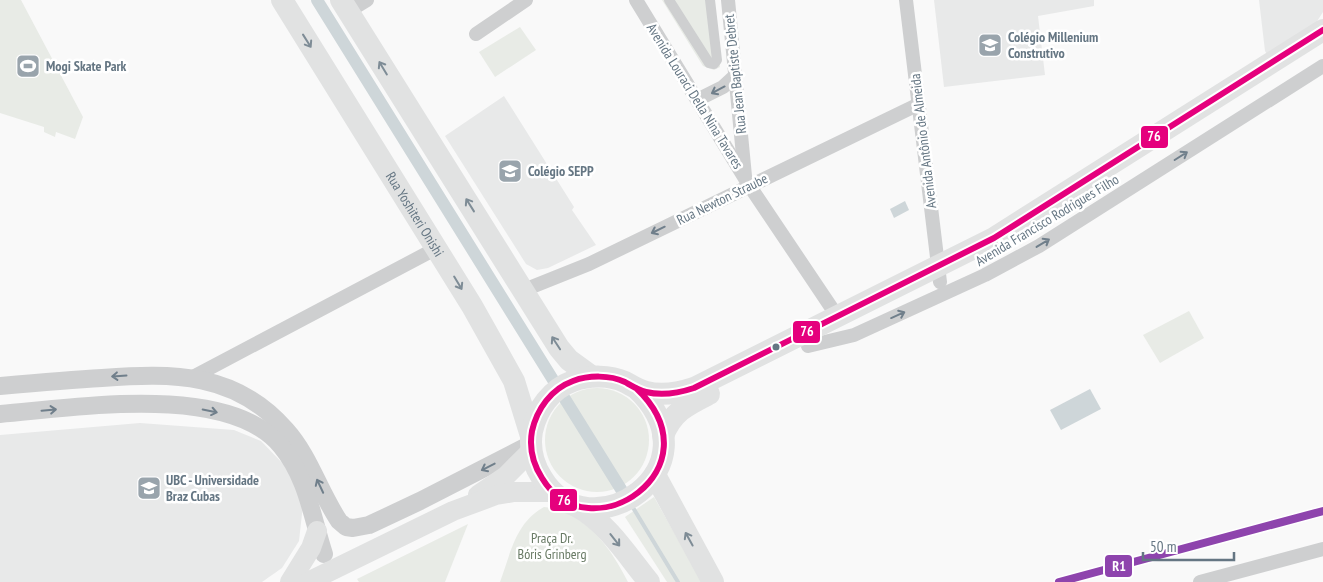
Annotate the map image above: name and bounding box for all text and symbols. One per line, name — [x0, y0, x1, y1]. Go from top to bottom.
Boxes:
street label: Rua Jean Baptiste Debret — [720, 13, 750, 135]
street label: Avenida Louraci Della Nina Tavares — [643, 20, 747, 172]
place label: Colégio Millenium Construtivo — [1008, 28, 1098, 62]
school or university icon: Colégio Millenium Construtivo — [977, 32, 1003, 58]
one-way arrow — [303, 34, 313, 48]
sports icon: Mogi Skate Park — [15, 53, 41, 79]
place label: Mogi Skate Park — [46, 57, 127, 75]
one-way arrow — [378, 61, 388, 75]
street label: Avenida Antônio de Almeida — [906, 73, 940, 209]
one-way arrow — [711, 85, 726, 95]
line badge: 76 — [1140, 125, 1169, 149]
text: 76 — [1147, 127, 1161, 145]
one-way arrow — [1173, 151, 1187, 161]
school or university icon: Colégio SEPP — [497, 158, 523, 184]
place label: Colégio SEPP — [528, 162, 594, 180]
street label: Rua Yoshiteri Onishi — [382, 168, 448, 260]
street label: Rua Newton Straube — [674, 169, 771, 229]
street label: Avenida Francisco Rodrigues Filho — [972, 170, 1122, 270]
one-way arrow — [465, 199, 475, 213]
one-way arrow — [651, 225, 666, 235]
one-way arrow — [1036, 237, 1050, 247]
one-way arrow — [454, 276, 464, 290]
one-way arrow — [890, 310, 905, 320]
line badge: 76 — [792, 320, 821, 344]
text: 76 — [800, 322, 814, 340]
one-way arrow — [551, 336, 562, 350]
unlabelled marker — [771, 342, 781, 352]
one-way arrow — [111, 372, 127, 381]
one-way arrow — [40, 406, 56, 415]
one-way arrow — [202, 407, 218, 416]
one-way arrow — [481, 463, 496, 472]
place label: UBC - Universidade Braz Cubas — [166, 471, 259, 505]
school or university icon: UBC - Universidade Braz Cubas — [136, 475, 162, 501]
one-way arrow — [315, 479, 324, 494]
line badge: 76 — [549, 488, 578, 512]
text: 76 — [557, 491, 571, 509]
park label: Praça Dr. Bóris Grinberg — [518, 529, 586, 563]
scale bar — [1143, 530, 1234, 562]
one-way arrow — [610, 533, 620, 547]
one-way arrow — [684, 533, 694, 547]
text: 50 m — [1150, 537, 1176, 556]
line badge: R1 — [1104, 554, 1133, 578]
text: R1 — [1112, 557, 1126, 575]

